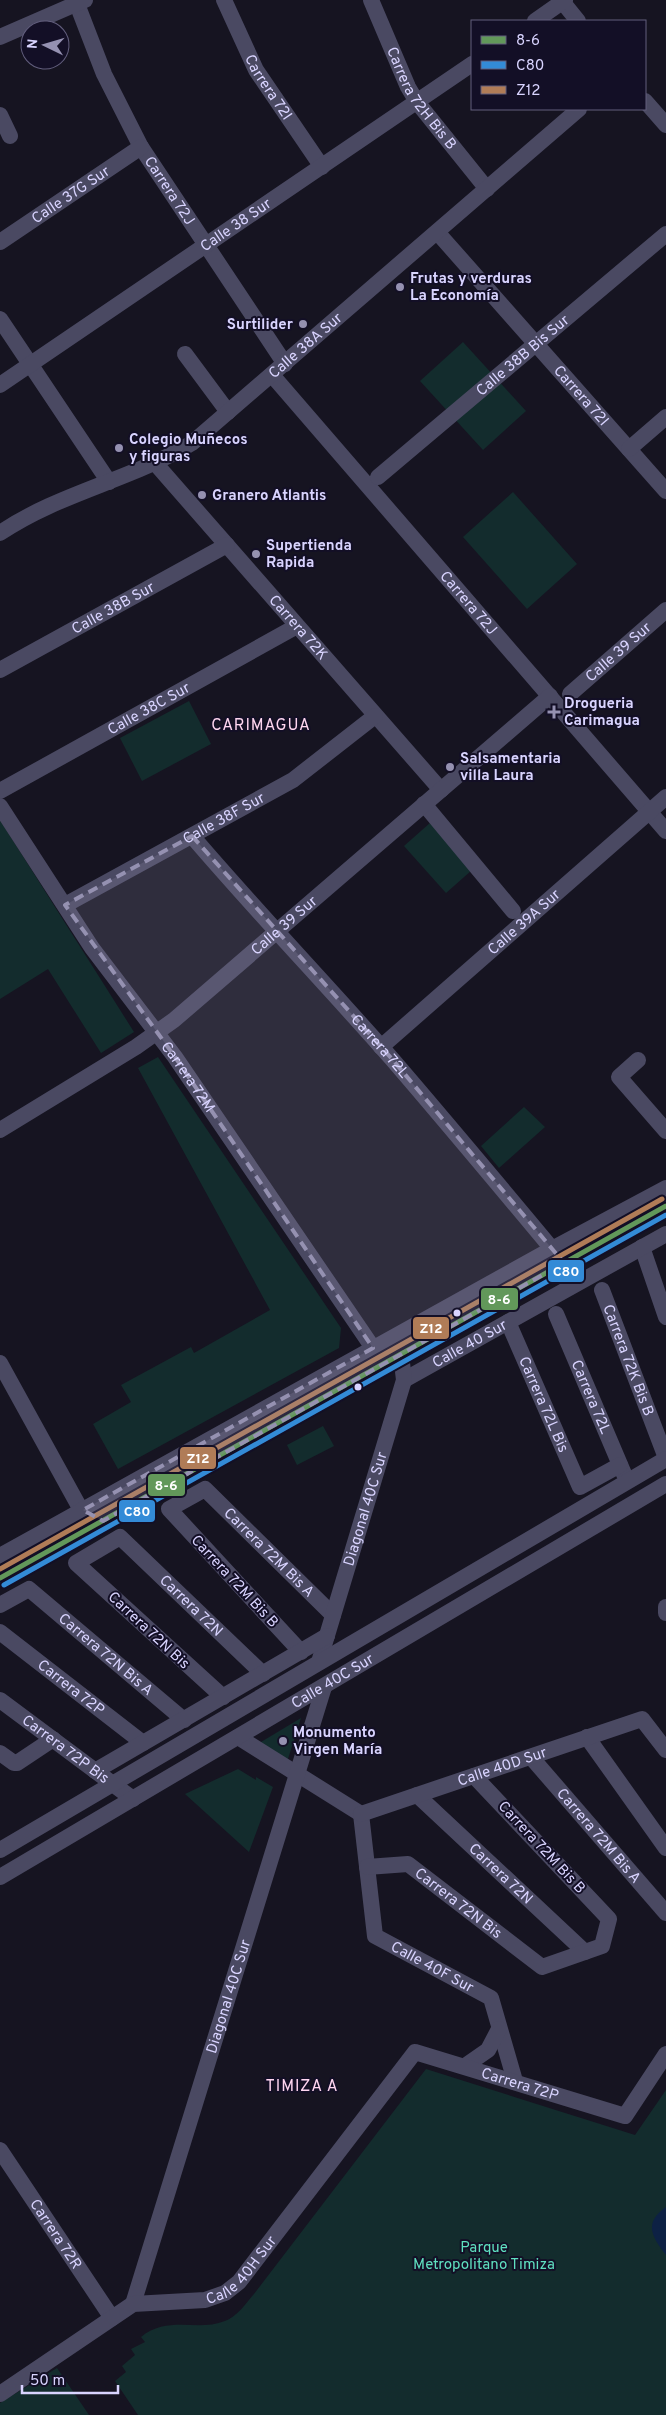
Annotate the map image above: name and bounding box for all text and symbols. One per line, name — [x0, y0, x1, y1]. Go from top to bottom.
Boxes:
north arrow — [20, 20, 70, 70]
legend — [471, 20, 646, 110]
text: 8-6 — [516, 32, 540, 51]
text: N — [25, 38, 42, 50]
street label: Carrera 72H Bis B — [381, 44, 460, 154]
street label: Carrera 72I — [239, 52, 295, 124]
text: C80 — [516, 57, 544, 76]
text: Z12 — [516, 82, 541, 101]
street label: Carrera 72J — [139, 153, 198, 229]
street label: Calle 37G Sur — [29, 163, 114, 229]
street label: Calle 38 Sur — [197, 195, 276, 257]
place label: Frutas y verduras La Economía — [410, 270, 532, 306]
marker: Frutas y verduras La Economía — [394, 281, 406, 293]
street label: Calle 38A Sur — [265, 309, 347, 384]
street label: Calle 38B Bis Sur — [473, 311, 574, 401]
place label: Surtilider — [227, 316, 294, 335]
marker: Surtilider — [297, 318, 309, 330]
street label: Carrera 72I — [548, 362, 612, 431]
place label: Colegio Muñecos y figuras — [129, 431, 248, 467]
marker: Colegio Muñecos y figuras — [113, 442, 125, 454]
place label: Granero Atlantis — [212, 487, 326, 506]
marker: Granero Atlantis — [196, 489, 208, 501]
place label: Supertienda Rapida — [266, 537, 352, 573]
marker: Supertienda Rapida — [250, 548, 262, 560]
street label: Carrera 72J — [435, 568, 501, 640]
street label: Calle 38B Sur — [69, 578, 159, 640]
street label: Carrera 72K — [264, 592, 331, 665]
street label: Calle 39 Sur — [582, 619, 656, 687]
street label: Calle 38C Sur — [105, 679, 194, 740]
place label: Drogueria Carimagua — [564, 695, 640, 731]
marker: Drogueria Carimagua — [548, 706, 560, 718]
district label: CARIMAGUA — [211, 716, 311, 736]
place label: Salsamentaria villa Laura — [460, 750, 561, 786]
marker: Salsamentaria villa Laura — [444, 761, 456, 773]
street label: Calle 38F Sur — [180, 789, 269, 849]
street label: Calle 39A Sur — [484, 886, 565, 960]
street label: Calle 39 Sur — [248, 892, 322, 960]
street label: Carrera 72L — [346, 1011, 412, 1083]
street label: Carrera 72M — [156, 1038, 218, 1117]
line badge: C80 — [547, 1259, 585, 1283]
text: C80 — [553, 1264, 579, 1281]
line badge: 8-6 — [480, 1287, 519, 1311]
text: 8-6 — [487, 1292, 511, 1309]
street label: Carrera 72K Bis B — [597, 1302, 657, 1419]
unlabelled marker — [452, 1308, 462, 1318]
line badge: Z12 — [412, 1316, 450, 1340]
street label: Calle 40 Sur — [429, 1316, 511, 1373]
text: Z12 — [419, 1321, 443, 1338]
street label: Carrera 72L Bis — [513, 1354, 572, 1456]
street label: Carrera 72L — [566, 1357, 614, 1437]
unlabelled marker — [353, 1382, 363, 1392]
line badge: Z12 — [179, 1446, 217, 1470]
street label: Diagonal 40C Sur — [340, 1450, 393, 1569]
text: Z12 — [186, 1451, 210, 1468]
line badge: 8-6 — [147, 1473, 186, 1497]
text: 8-6 — [154, 1478, 178, 1495]
line badge: C80 — [118, 1499, 156, 1523]
text: C80 — [124, 1504, 150, 1521]
street label: Carrera 72M Bis A — [219, 1505, 318, 1602]
street label: Carrera 72M Bis B — [186, 1532, 282, 1632]
street label: Carrera 72N — [155, 1572, 226, 1641]
street label: Carrera 72N Bis — [103, 1588, 193, 1674]
street label: Carrera 72N Bis A — [54, 1610, 156, 1701]
street label: Calle 40C Sur — [288, 1650, 378, 1714]
street label: Carrera 72P — [33, 1656, 108, 1720]
street label: Carrera 72P Bis — [17, 1711, 112, 1789]
place label: Monumento Virgen María — [293, 1724, 382, 1760]
marker: Monumento Virgen María — [277, 1735, 289, 1747]
street label: Calle 40D Sur — [455, 1744, 550, 1792]
street label: Carrera 72M Bis A — [552, 1785, 644, 1888]
street label: Carrera 72M Bis B — [493, 1798, 589, 1898]
street label: Carrera 72N — [464, 1840, 536, 1909]
street label: Carrera 72N Bis — [410, 1865, 505, 1944]
street label: Diagonal 40C Sur — [203, 1937, 256, 2056]
street label: Calle 40F Sur — [387, 1938, 477, 1998]
street label: Carrera 72P — [479, 2065, 560, 2106]
district label: TIMIZA A — [265, 2077, 339, 2097]
street label: Carrera 72R — [25, 2196, 85, 2274]
street label: Calle 40H Sur — [204, 2232, 282, 2310]
park label: Parque Metropolitano Timiza — [413, 2239, 555, 2275]
scale bar — [22, 2362, 119, 2394]
text: 50 m — [30, 2372, 65, 2391]

